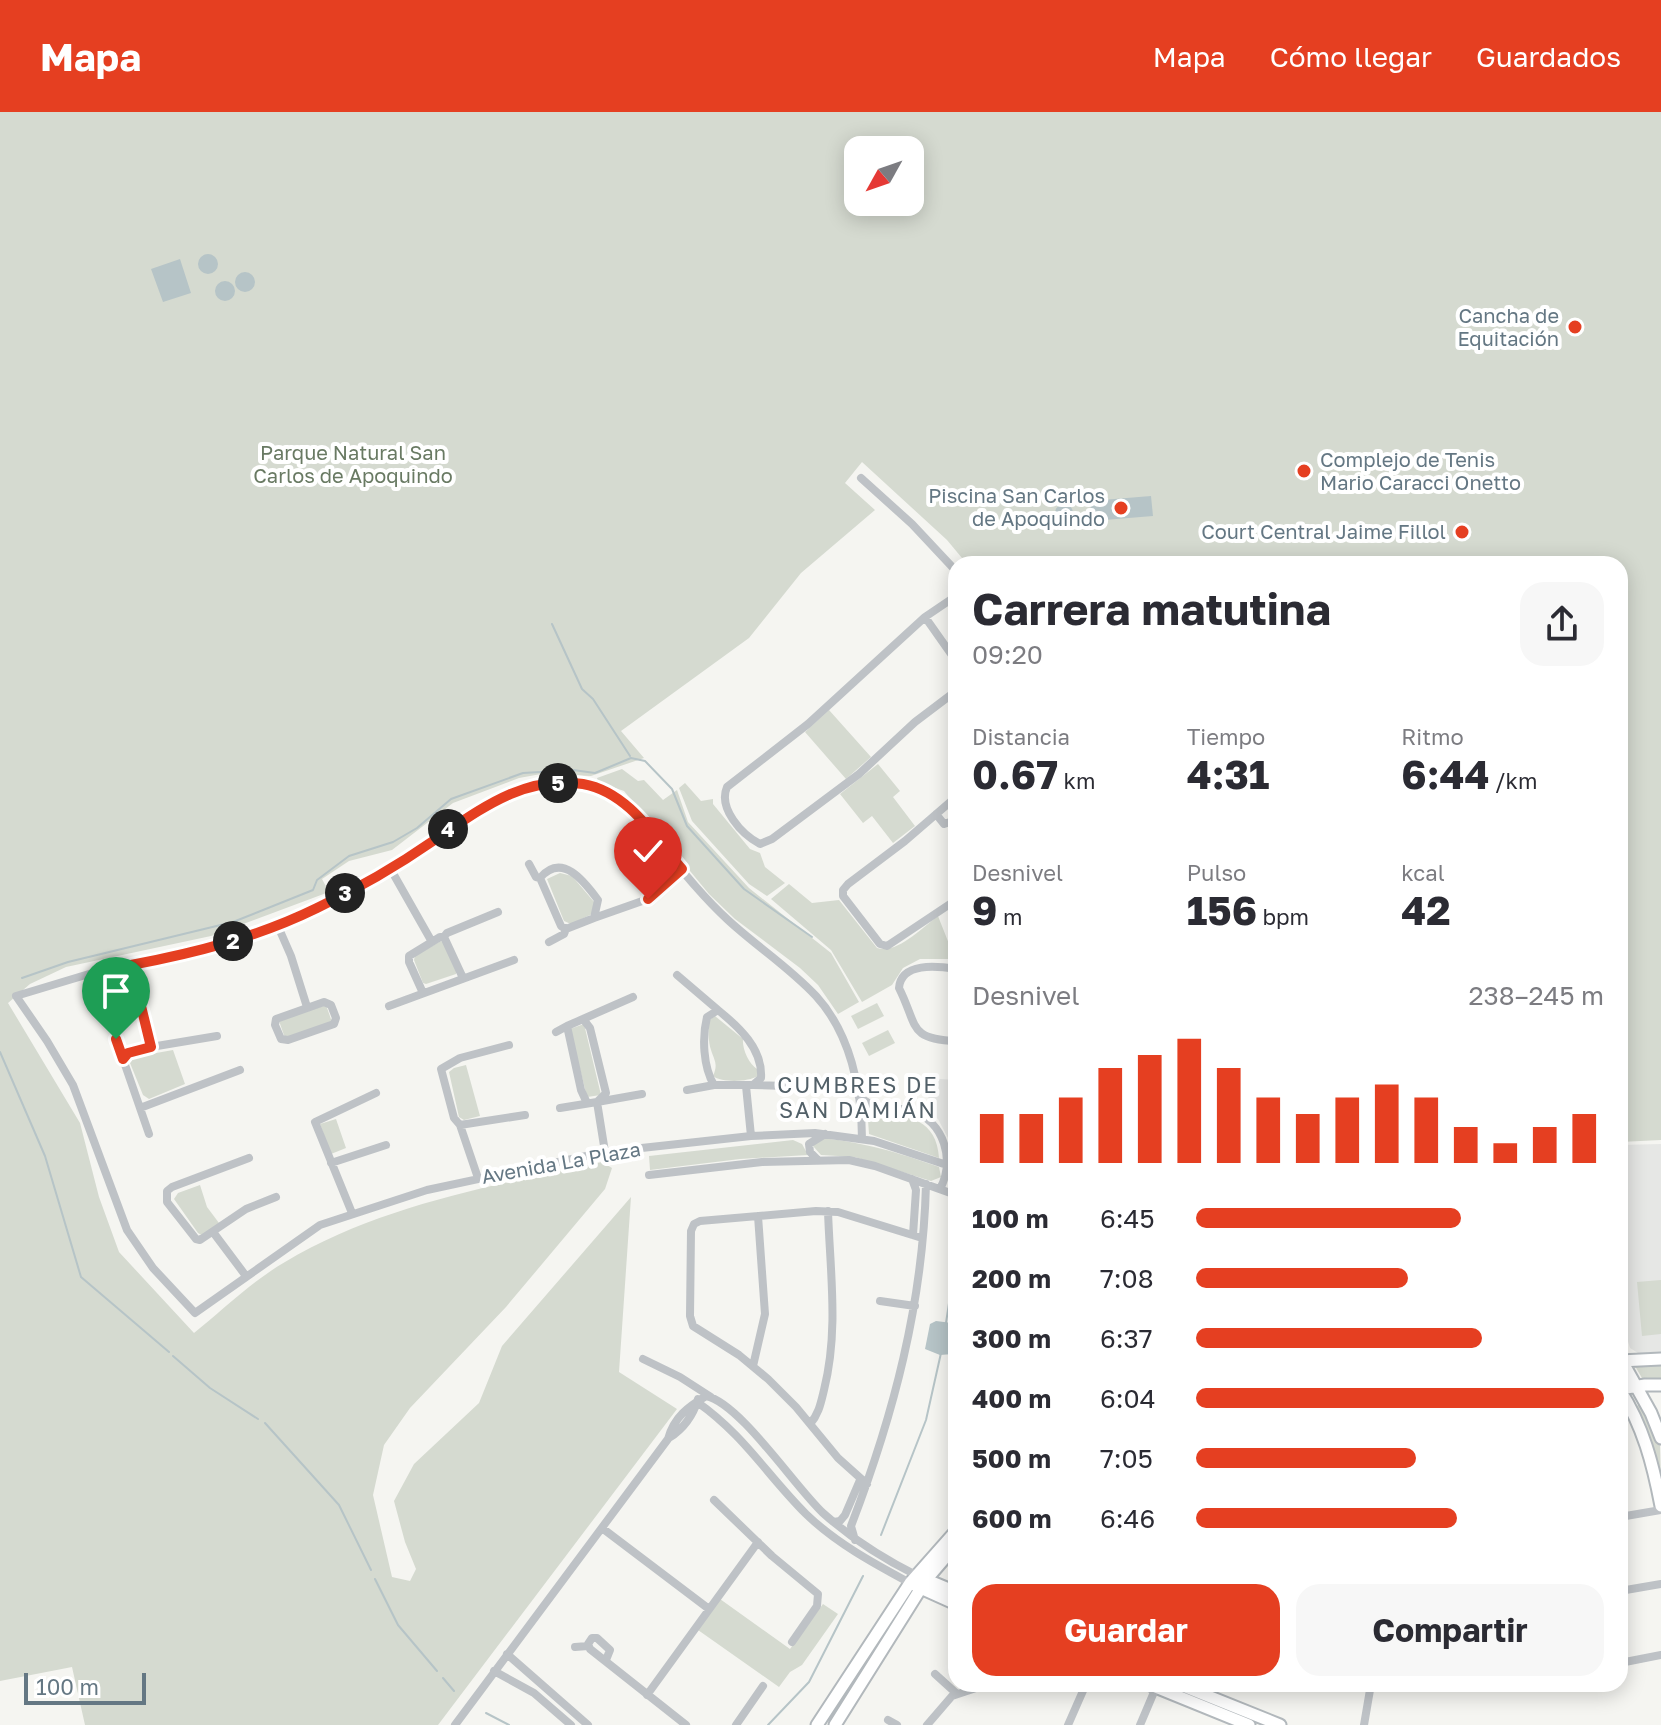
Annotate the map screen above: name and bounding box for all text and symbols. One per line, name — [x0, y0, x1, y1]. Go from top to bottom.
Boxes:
text: Mapa — [40, 34, 141, 79]
text: Mapa — [1153, 40, 1226, 73]
text: Cómo llegar — [1270, 40, 1432, 73]
text: Guardados — [1476, 40, 1621, 73]
north arrow — [844, 136, 924, 216]
map controls — [844, 136, 924, 216]
place label: Cancha de Equitación — [1457, 303, 1559, 350]
marker: Cancha de Equitación — [1566, 318, 1584, 336]
park label: Parque Natural San Carlos de Apoquindo — [253, 440, 453, 487]
place label: Complejo de Tenis Mario Caracci Onetto — [1320, 447, 1521, 494]
marker: Complejo de Tenis Mario Caracci Onetto — [1295, 462, 1313, 480]
place label: Piscina San Carlos de Apoquindo — [928, 483, 1105, 530]
marker: Piscina San Carlos de Apoquindo — [1112, 499, 1130, 517]
place label: Court Central Jaime Fillol — [1201, 519, 1446, 543]
marker: Court Central Jaime Fillol — [1453, 523, 1471, 541]
text: Carrera matutina — [972, 582, 1331, 635]
button: share — [1520, 582, 1604, 666]
text: 09:20 — [972, 639, 1043, 670]
text: Distancia — [972, 723, 1070, 750]
text: Tiempo — [1187, 723, 1265, 750]
text: Ritmo — [1401, 723, 1464, 750]
text: 0.67 — [972, 750, 1058, 798]
text: 4:31 — [1187, 750, 1269, 798]
text: 6:44 — [1401, 750, 1490, 798]
pin: 5 — [538, 763, 578, 803]
text: km — [1058, 767, 1095, 794]
text: /km — [1490, 767, 1538, 794]
text: 5 — [551, 769, 565, 796]
pin: 4 — [428, 809, 468, 849]
text: 4 — [441, 815, 455, 842]
pin — [614, 817, 682, 899]
icon: check — [626, 829, 670, 873]
text: Desnivel — [972, 859, 1063, 886]
text: Pulso — [1187, 859, 1246, 886]
text: kcal — [1401, 859, 1445, 886]
pin: 3 — [325, 873, 365, 913]
text: 3 — [338, 879, 352, 906]
text: 9 — [972, 886, 997, 934]
text: 156 — [1187, 886, 1257, 934]
text: 42 — [1401, 886, 1451, 934]
text: m — [997, 903, 1022, 930]
text: bpm — [1257, 903, 1309, 930]
pin: 2 — [213, 921, 253, 961]
text: 2 — [226, 927, 240, 954]
pin — [82, 957, 150, 1039]
icon: arrive — [94, 969, 138, 1013]
text: Desnivel — [972, 980, 1079, 1011]
text: 238–245 m — [1469, 980, 1604, 1011]
district label: CUMBRES DE SAN DAMIÁN — [777, 1071, 939, 1123]
street label: Avenida La Plaza — [479, 1136, 642, 1188]
text: 100 m — [972, 1203, 1048, 1234]
text: 6:45 — [1100, 1203, 1154, 1234]
text: 200 m — [972, 1263, 1051, 1294]
text: 7:08 — [1100, 1263, 1154, 1294]
text: 300 m — [972, 1323, 1051, 1354]
text: 6:37 — [1100, 1323, 1153, 1354]
text: 400 m — [972, 1383, 1051, 1414]
text: 6:04 — [1100, 1383, 1156, 1414]
text: 500 m — [972, 1443, 1051, 1474]
text: 7:05 — [1100, 1443, 1153, 1474]
text: 600 m — [972, 1503, 1052, 1534]
text: 6:46 — [1100, 1503, 1155, 1534]
button: Guardar — [972, 1584, 1280, 1676]
button: Compartir — [1296, 1584, 1604, 1676]
scale bar — [24, 1669, 146, 1705]
text: 100 m — [36, 1673, 99, 1700]

